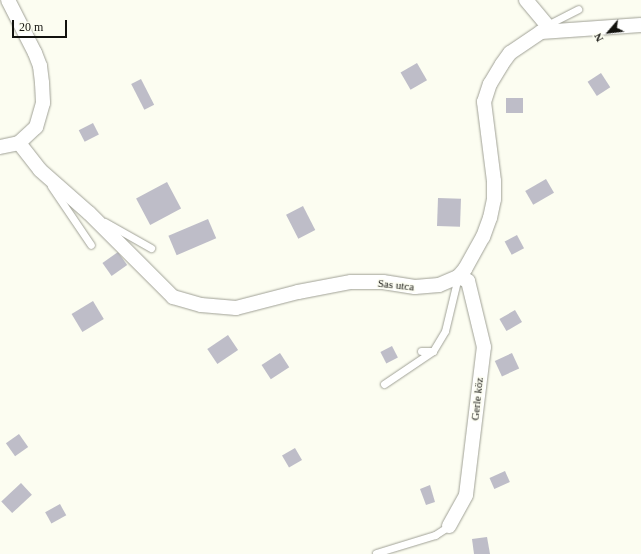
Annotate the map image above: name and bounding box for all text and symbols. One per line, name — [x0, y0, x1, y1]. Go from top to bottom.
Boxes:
scale bar — [14, 12, 69, 38]
north arrow — [589, 12, 629, 52]
text: 20 m — [19, 20, 43, 34]
text: N — [591, 31, 606, 44]
street label: Sas utca — [377, 277, 415, 293]
street label: Gerle köz — [468, 377, 486, 421]

